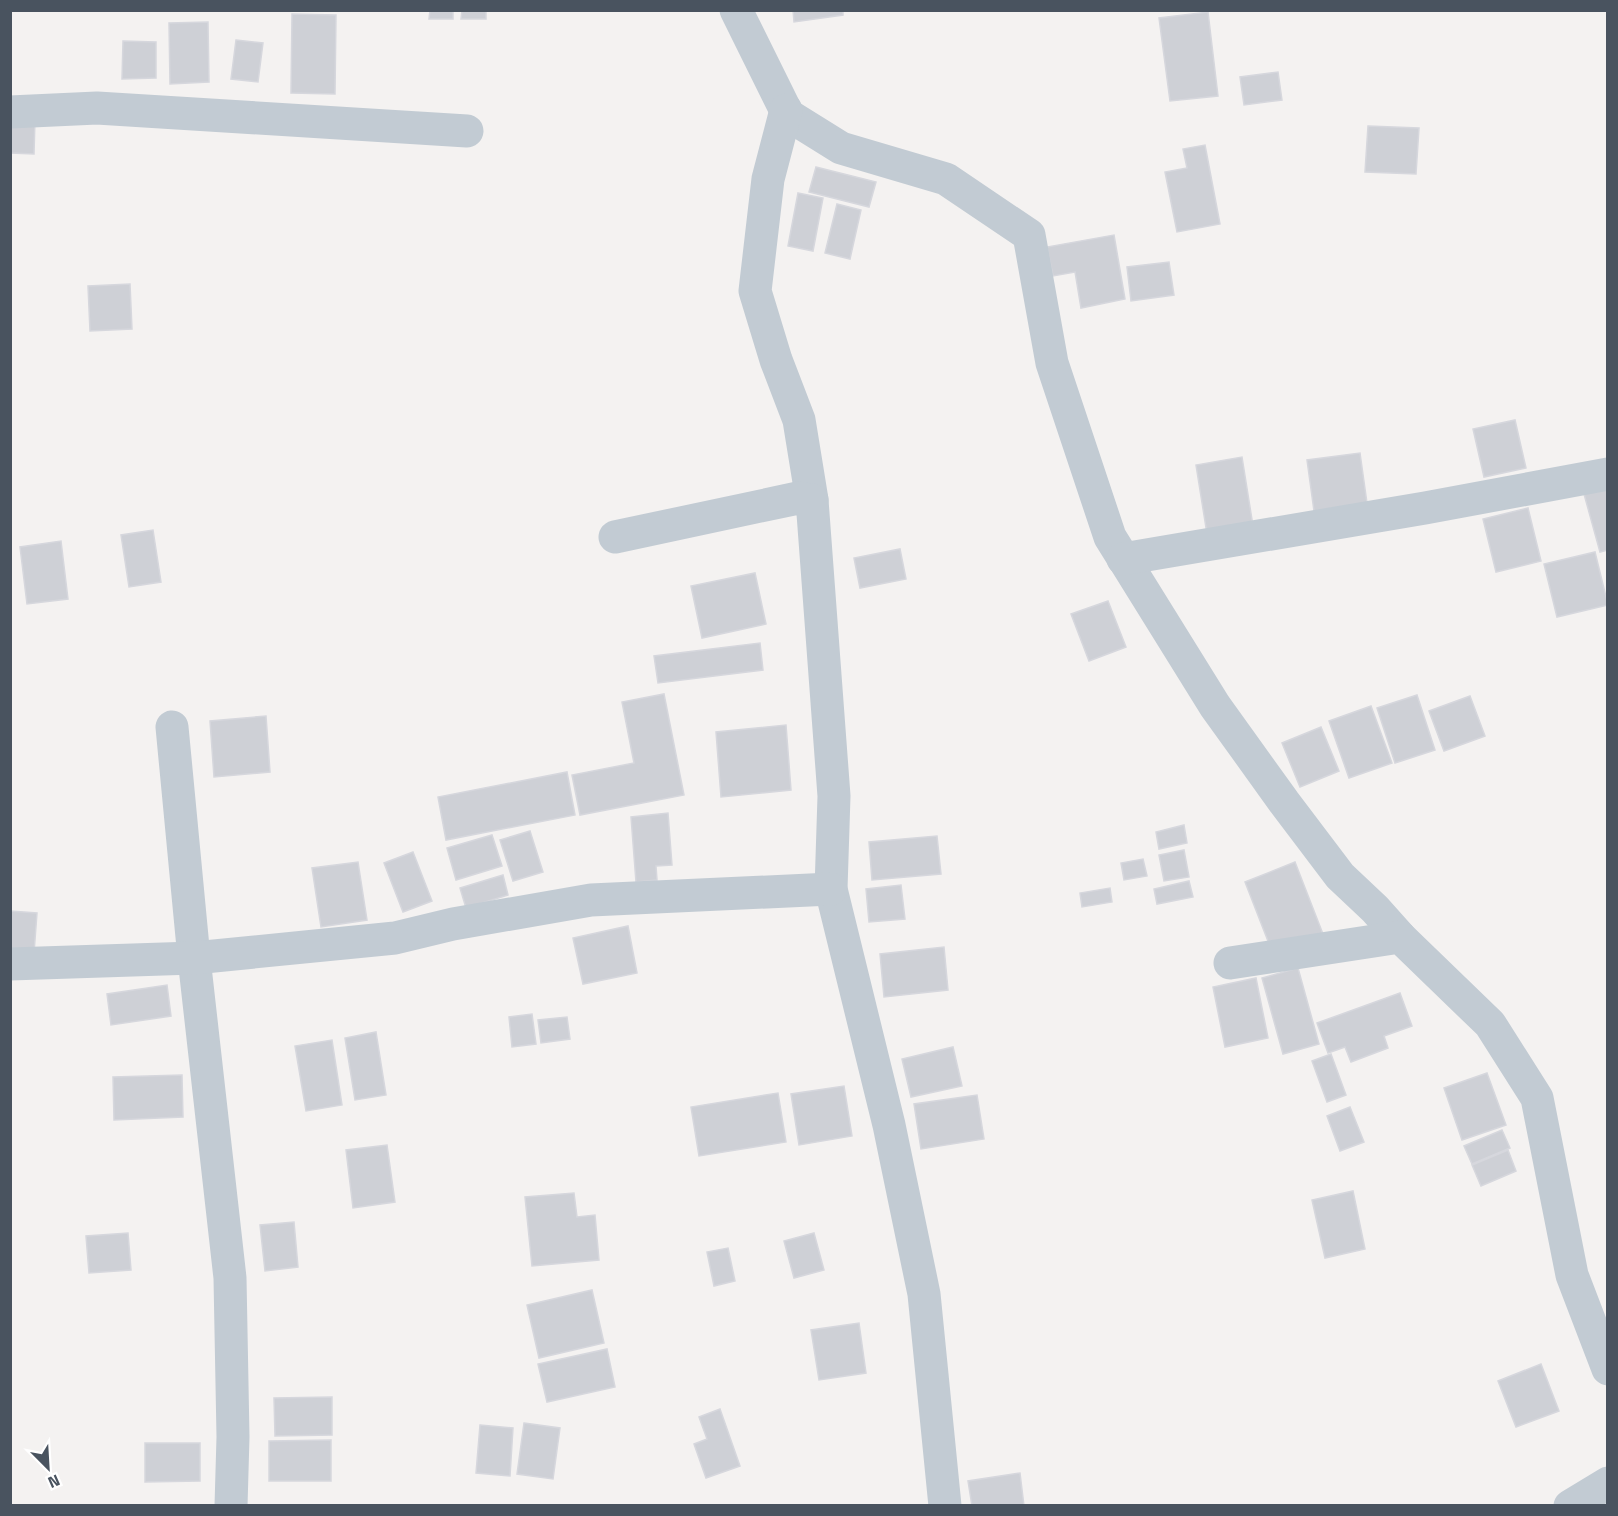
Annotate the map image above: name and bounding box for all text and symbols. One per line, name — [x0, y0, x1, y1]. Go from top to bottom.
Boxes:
north arrow — [18, 1438, 78, 1498]
text: N — [44, 1468, 64, 1495]

